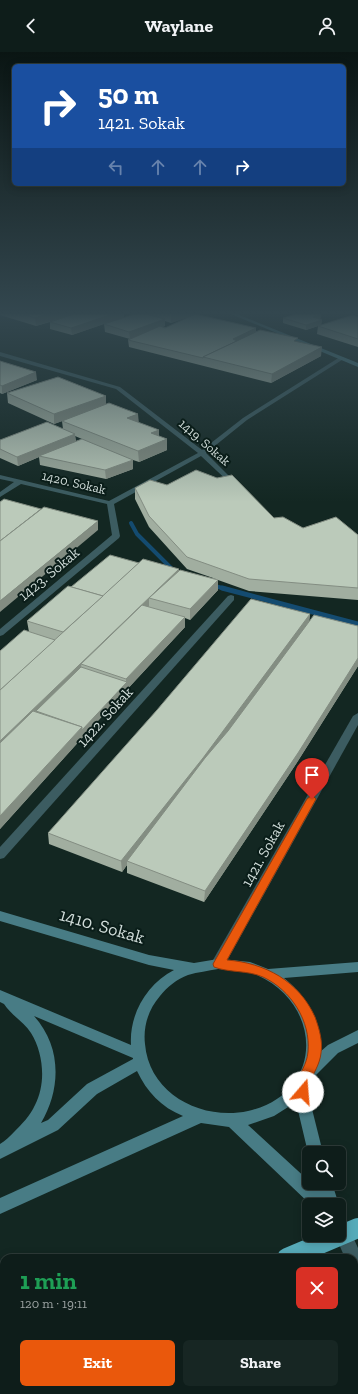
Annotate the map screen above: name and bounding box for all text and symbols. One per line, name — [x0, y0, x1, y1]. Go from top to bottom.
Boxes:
icon: back — [20, 15, 42, 37]
text: Waylane — [145, 15, 213, 37]
icon: person — [316, 15, 338, 37]
text: 50 m — [98, 78, 159, 111]
icon: right — [32, 80, 84, 132]
text: 1421. Sokak — [98, 112, 185, 134]
icon: left — [105, 156, 127, 178]
icon: ahead — [147, 156, 169, 178]
icon: ahead — [189, 156, 211, 178]
icon: right — [231, 156, 253, 178]
street label: 1419. Sokak — [176, 416, 234, 469]
street label: 1420. Sokak — [40, 468, 108, 497]
street label: 1423. Sokak — [15, 543, 83, 605]
street label: 1422. Sokak — [73, 683, 137, 751]
pin — [295, 758, 329, 799]
icon: arrive — [301, 764, 323, 786]
street label: 1421. Sokak — [238, 818, 289, 890]
street label: 1410. Sokak — [57, 903, 148, 949]
position arrow — [282, 1071, 324, 1113]
map controls — [302, 1146, 346, 1242]
button: search — [302, 1146, 346, 1190]
button: layers — [302, 1198, 346, 1242]
text: 1 min — [20, 1266, 77, 1295]
button: close — [296, 1267, 338, 1309]
text: 120 m · 19:11 — [20, 1296, 87, 1311]
button: Exit — [20, 1340, 175, 1386]
button: Share — [183, 1340, 338, 1386]

